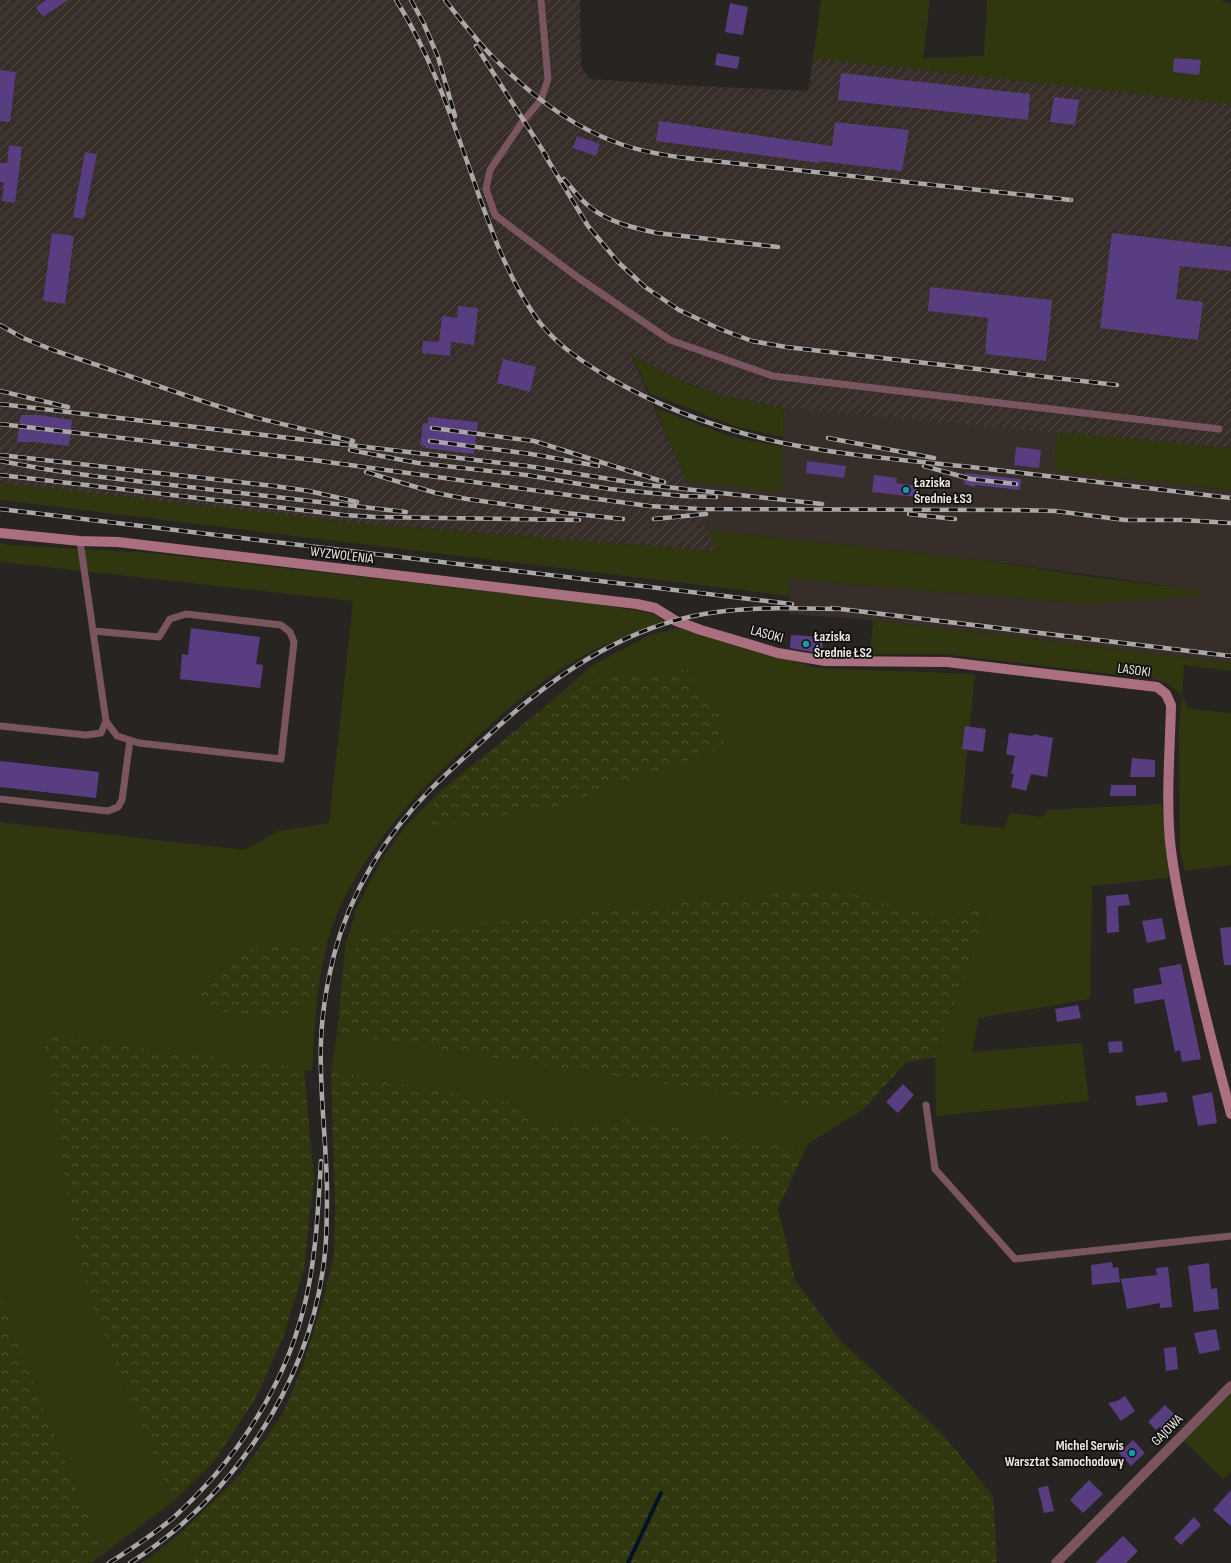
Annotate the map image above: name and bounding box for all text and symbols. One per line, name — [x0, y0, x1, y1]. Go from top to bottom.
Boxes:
place label: Łaziska Średnie ŁS3 — [913, 474, 972, 507]
marker: Łaziska Średnie ŁS3 — [901, 485, 911, 495]
street label: WYZWOLENIA — [309, 543, 376, 567]
street label: LASOKI — [749, 621, 785, 647]
place label: Łaziska Średnie ŁS2 — [813, 628, 872, 661]
marker: Łaziska Średnie ŁS2 — [801, 639, 811, 649]
street label: LASOKI — [1116, 660, 1152, 680]
street label: GAJOWA — [1148, 1410, 1187, 1449]
place label: Michel Serwis Warsztat Samochodowy — [1005, 1437, 1124, 1470]
marker: Michel Serwis Warsztat Samochodowy — [1127, 1448, 1137, 1458]

